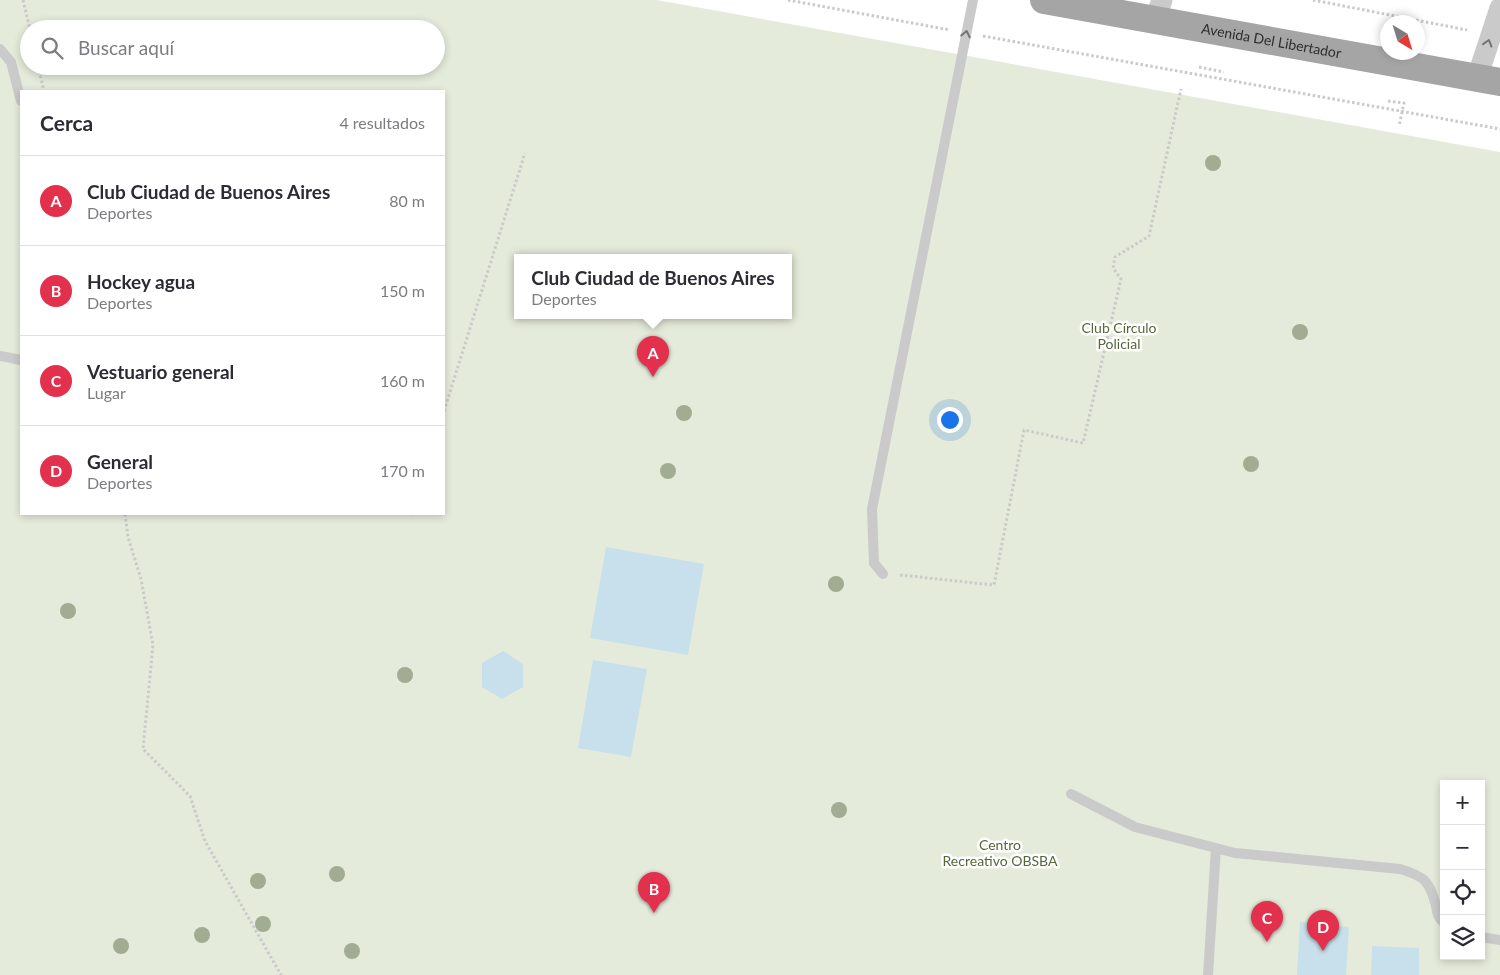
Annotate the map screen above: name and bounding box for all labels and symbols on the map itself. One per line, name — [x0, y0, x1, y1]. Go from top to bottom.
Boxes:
north arrow — [1380, 15, 1425, 60]
street label: Avenida Del Libertador — [1200, 19, 1343, 61]
one-way arrow — [960, 29, 971, 38]
one-way arrow — [1482, 39, 1492, 48]
park label: Club Círculo Policial — [1081, 319, 1157, 352]
pin: A — [637, 336, 669, 377]
your location — [937, 407, 963, 433]
park label: Centro Recreativo OBSBA — [943, 836, 1058, 869]
pin: B — [638, 872, 670, 913]
pin: C — [1251, 901, 1283, 942]
pin: D — [1307, 910, 1339, 951]

